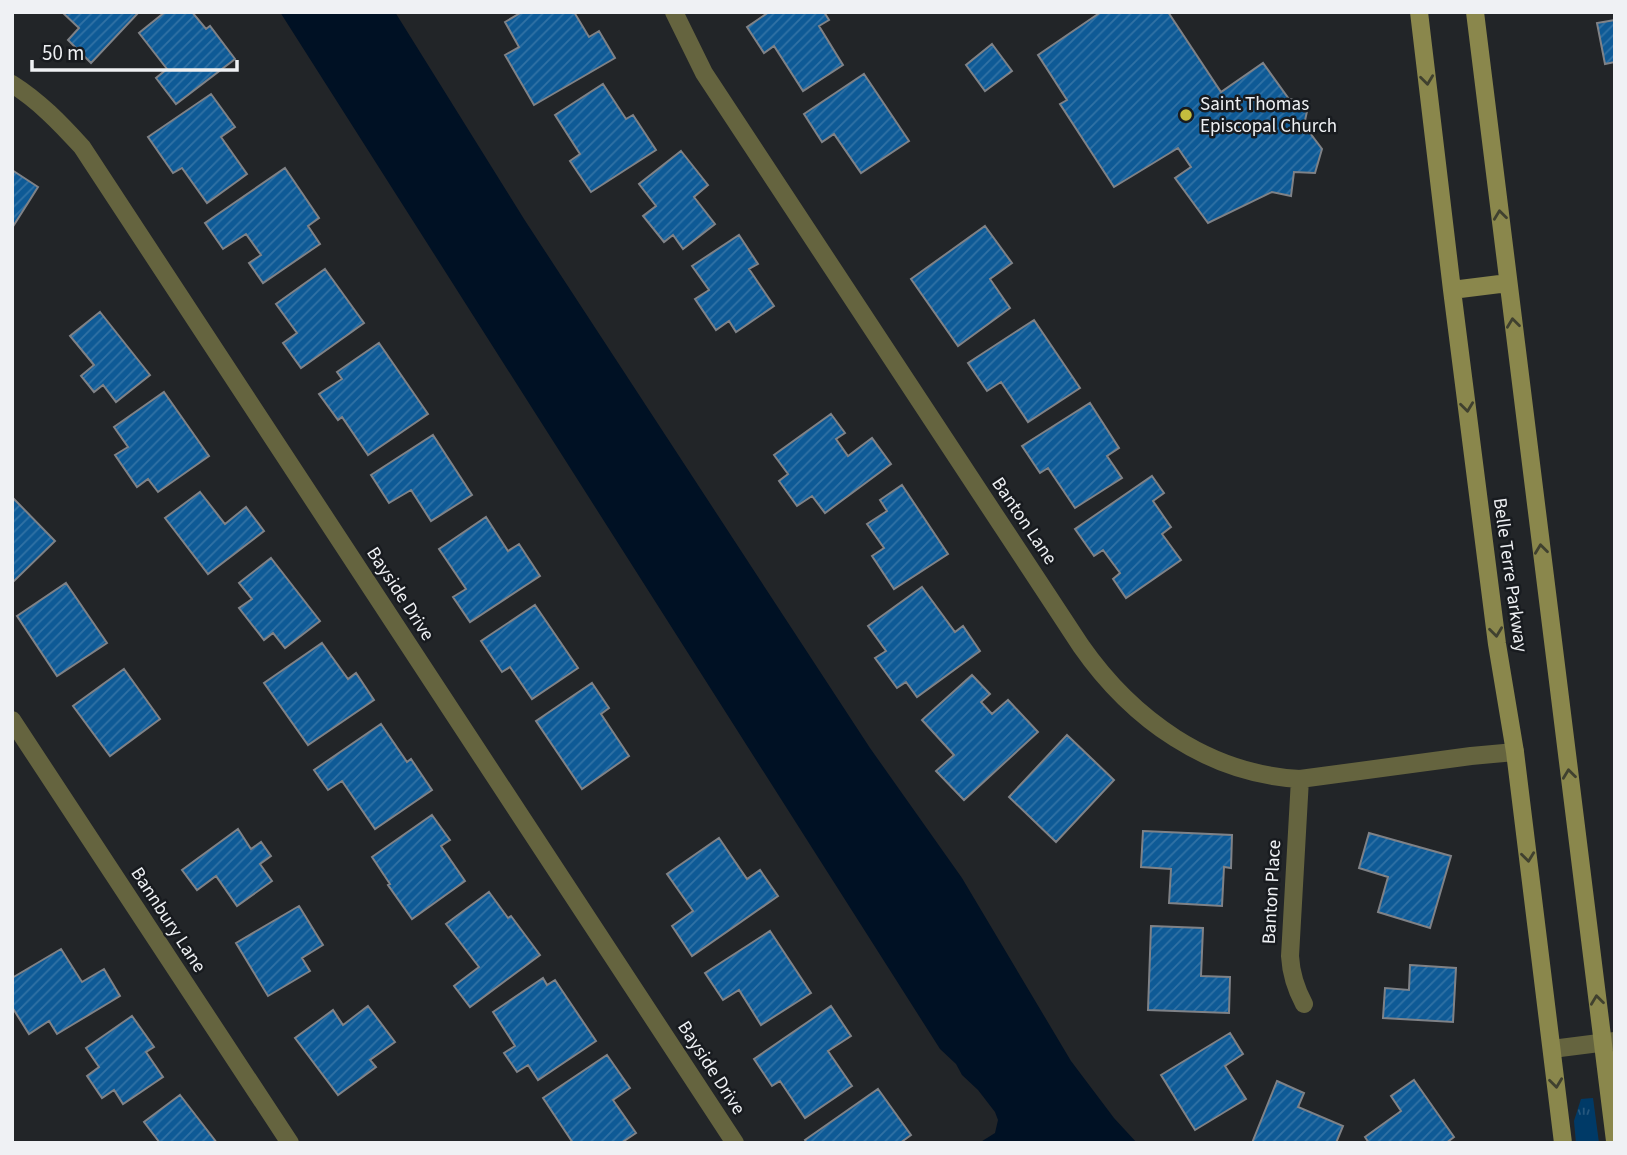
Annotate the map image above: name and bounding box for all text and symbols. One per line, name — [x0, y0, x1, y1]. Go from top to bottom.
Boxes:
scale bar — [32, 28, 236, 72]
text: 50 m — [42, 38, 84, 68]
one-way arrow — [1419, 75, 1434, 86]
place label: Saint Thomas Episcopal Church — [1200, 91, 1337, 140]
marker: Saint Thomas Episcopal Church — [1178, 107, 1194, 123]
one-way arrow — [1492, 209, 1507, 221]
one-way arrow — [1505, 317, 1520, 329]
one-way arrow — [1459, 401, 1474, 412]
street label: Banton Lane — [985, 472, 1063, 570]
street label: Belle Terre Parkway — [1486, 496, 1534, 654]
street label: Bayside Drive — [359, 542, 441, 646]
one-way arrow — [1534, 543, 1549, 554]
one-way arrow — [1488, 626, 1503, 638]
one-way arrow — [1562, 769, 1577, 780]
street label: Banton Place — [1256, 839, 1288, 945]
one-way arrow — [1520, 852, 1535, 863]
street label: Bannbury Lane — [124, 862, 212, 978]
one-way arrow — [1589, 994, 1604, 1006]
street label: Bayside Drive — [670, 1016, 752, 1120]
one-way arrow — [1548, 1077, 1563, 1089]

